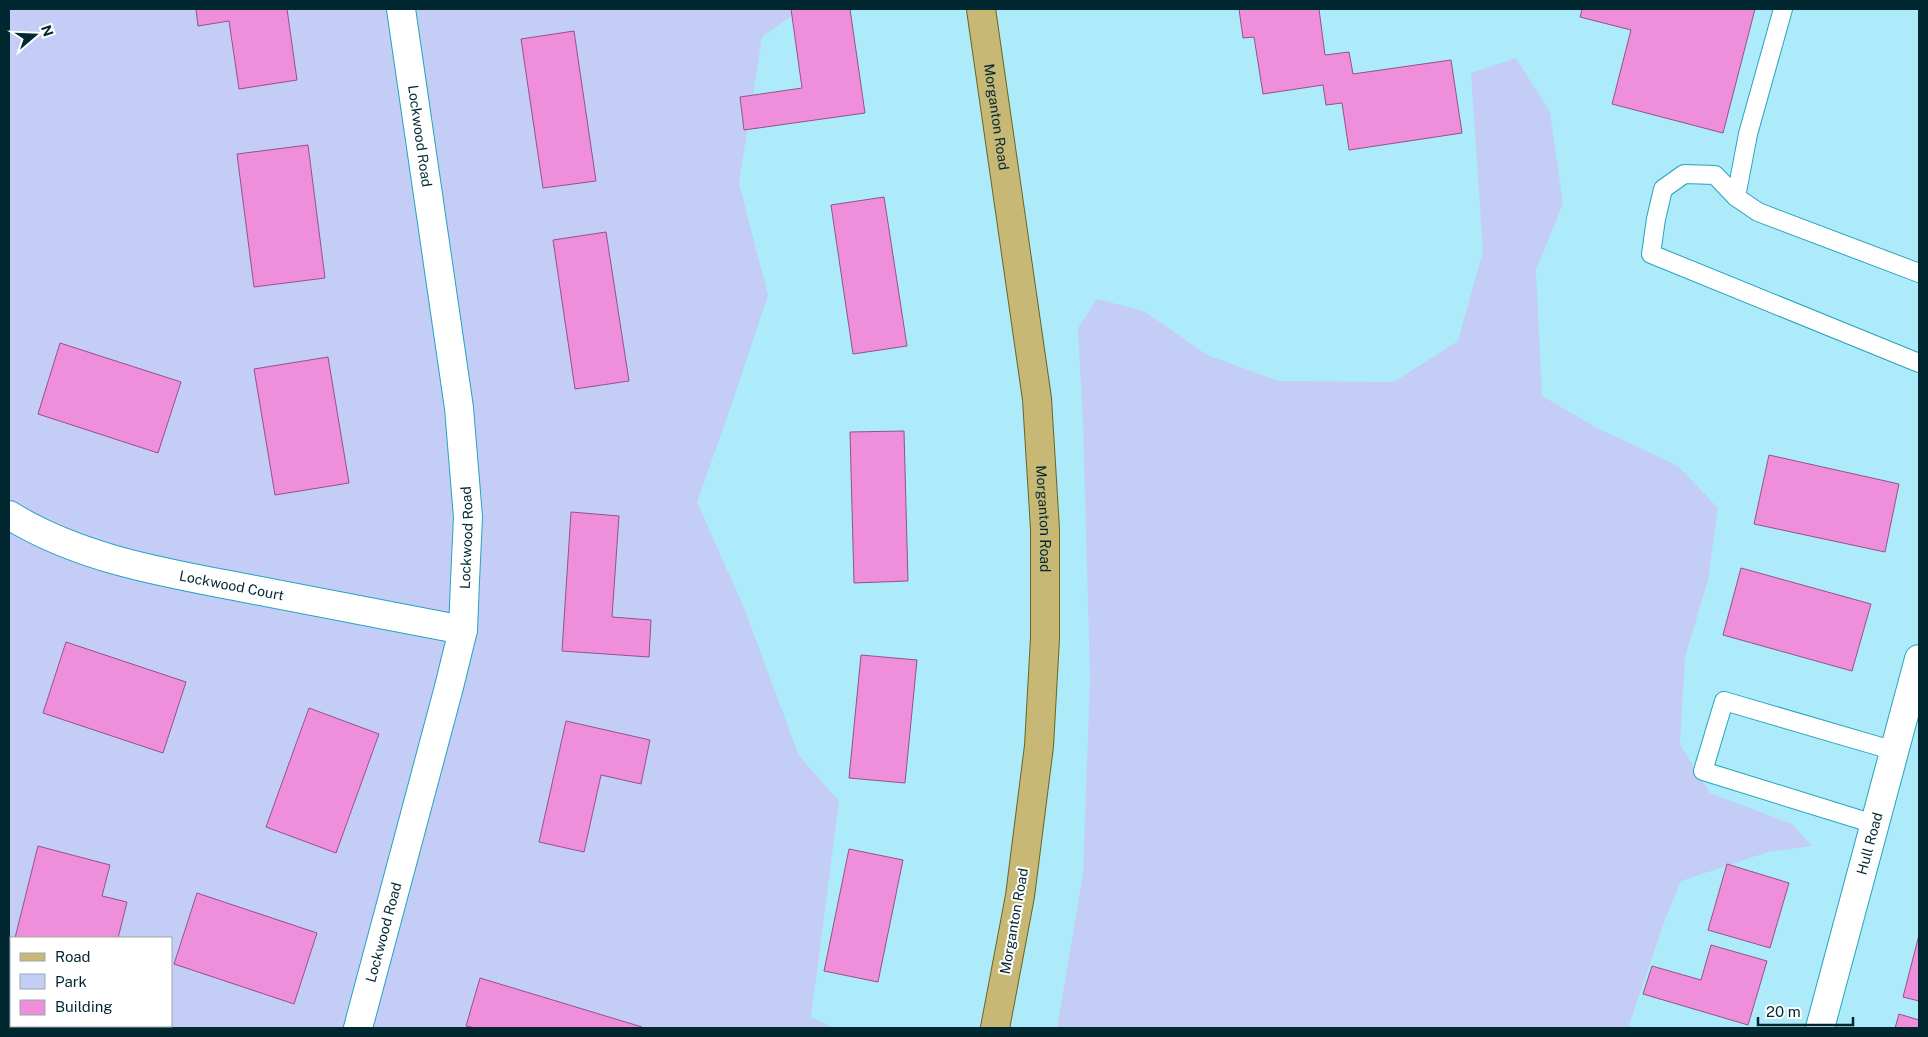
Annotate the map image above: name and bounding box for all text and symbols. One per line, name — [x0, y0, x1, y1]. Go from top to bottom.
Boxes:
north arrow — [10, 10, 60, 60]
text: N — [38, 23, 57, 39]
street label: Morganton Road — [981, 63, 1012, 171]
street label: Lockwood Road — [405, 84, 435, 188]
street label: Morganton Road — [1033, 465, 1053, 572]
street label: Lockwood Road — [457, 486, 476, 589]
street label: Lockwood Court — [178, 568, 285, 603]
street label: Hull Road — [1853, 811, 1885, 876]
street label: Morganton Road — [997, 867, 1031, 975]
street label: Lockwood Road — [363, 881, 405, 984]
legend — [10, 937, 172, 1027]
text: Road — [55, 948, 91, 965]
text: Park — [55, 973, 87, 990]
scale bar — [1758, 994, 1853, 1026]
text: Building — [55, 998, 113, 1015]
text: 20 m — [1766, 1003, 1801, 1020]

